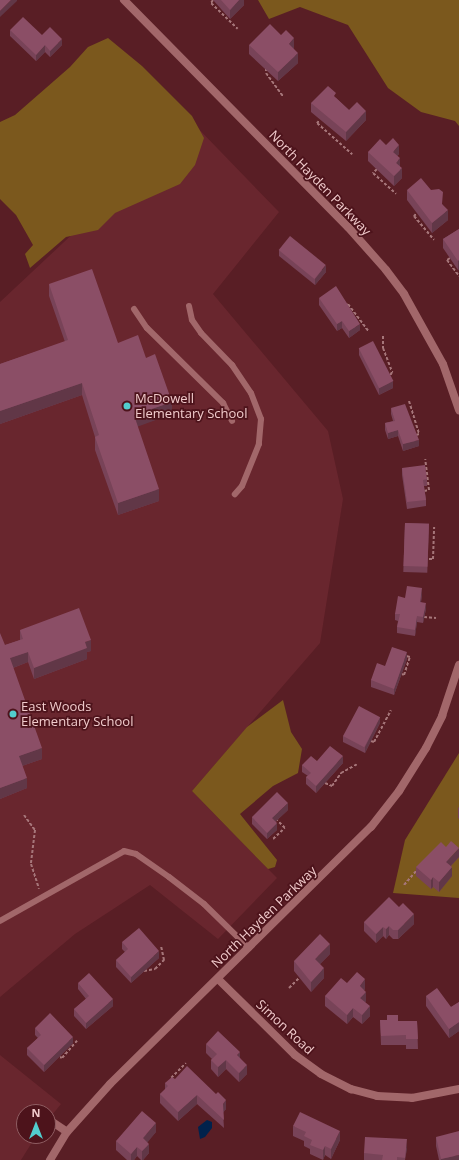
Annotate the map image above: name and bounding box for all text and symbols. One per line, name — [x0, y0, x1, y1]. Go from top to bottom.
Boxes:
street label: North Hayden Parkway — [266, 127, 374, 239]
place label: McDowell Elementary School — [135, 391, 247, 422]
marker: McDowell Elementary School — [122, 401, 132, 411]
place label: East Woods Elementary School — [21, 699, 133, 730]
marker: East Woods Elementary School — [8, 709, 18, 719]
street label: North Hayden Parkway — [208, 863, 320, 971]
street label: Simon Road — [253, 997, 317, 1057]
north arrow — [16, 1104, 56, 1144]
text: N — [32, 1105, 40, 1120]

